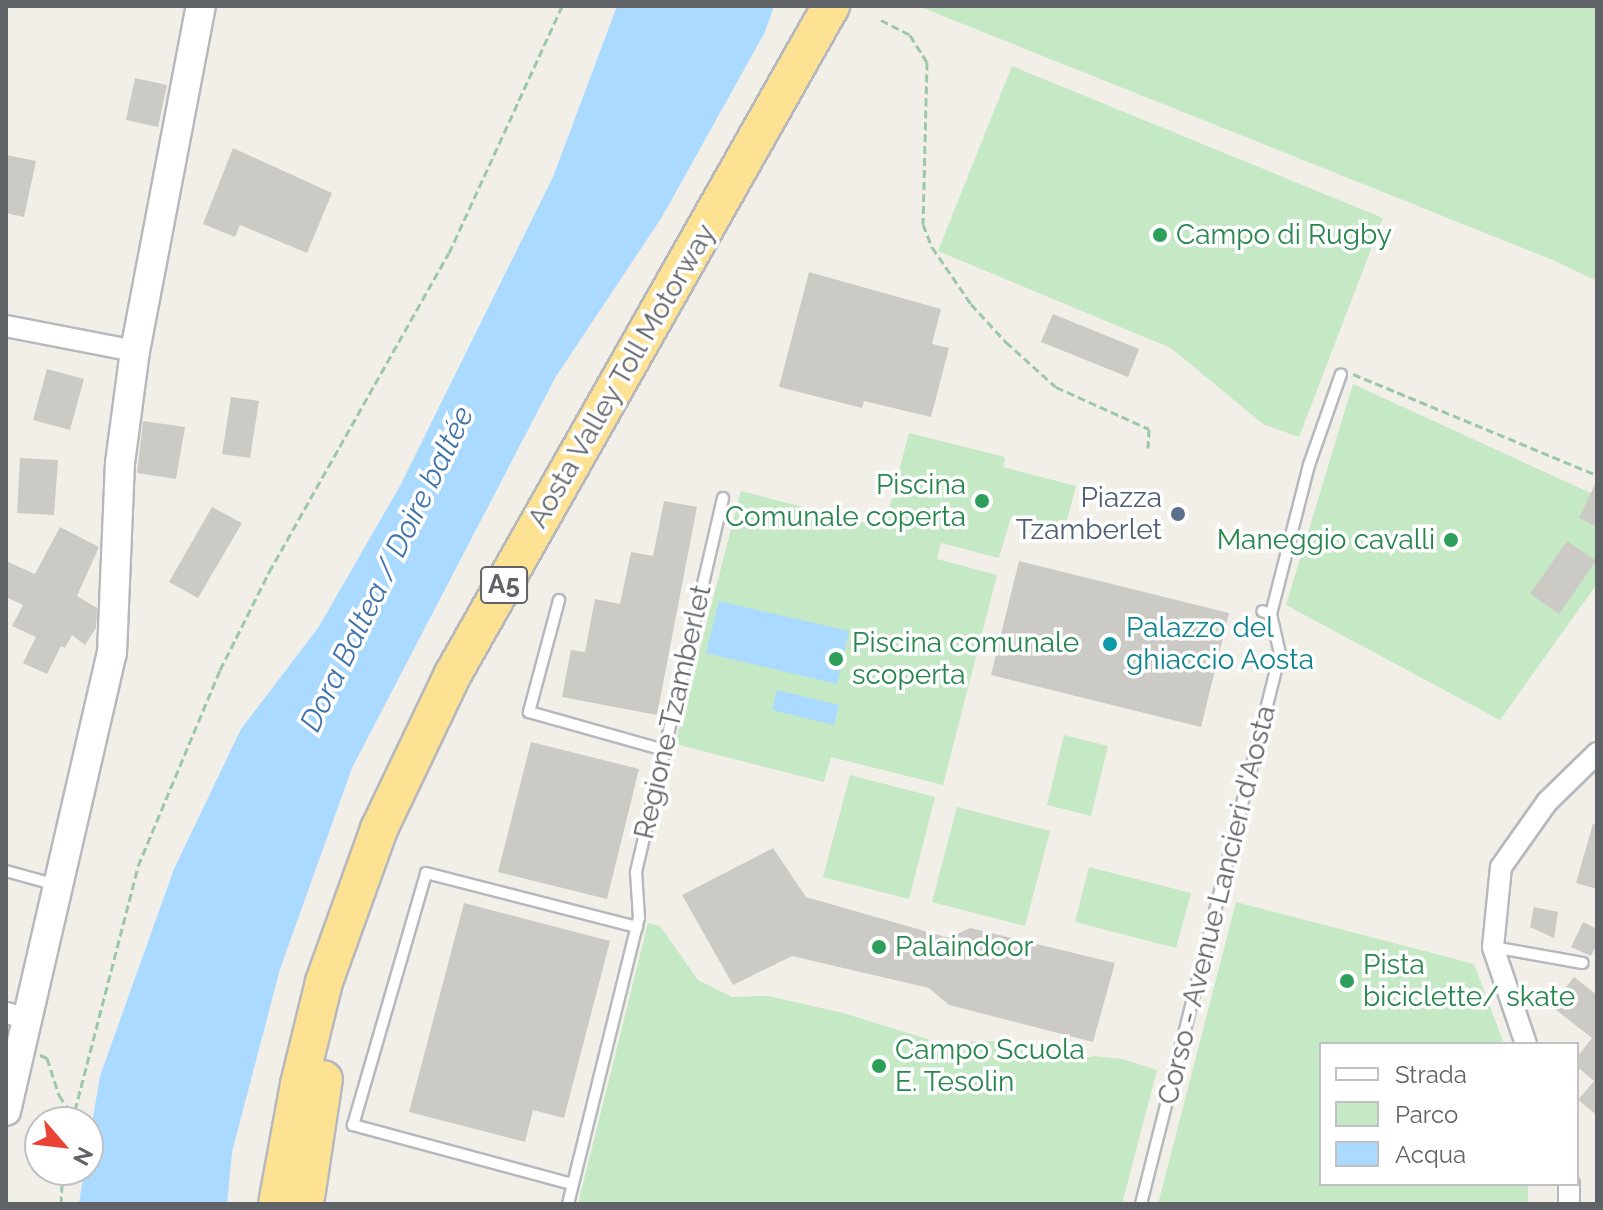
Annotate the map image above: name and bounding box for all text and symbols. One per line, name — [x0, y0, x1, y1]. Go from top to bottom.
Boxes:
street label: Aosta Valley Toll Motorway — [520, 217, 724, 535]
place label: Campo di Rugby — [1176, 218, 1392, 252]
marker: Campo di Rugby — [1151, 226, 1169, 244]
water label: Dora Baltea / Doire baltée — [293, 401, 481, 737]
place label: Piscina Comunale coperta — [725, 468, 966, 534]
place label: Piazza Tzamberlet — [1016, 481, 1162, 547]
marker: Piscina Comunale coperta — [973, 492, 991, 510]
marker: Piazza Tzamberlet — [1169, 505, 1187, 523]
place label: Maneggio cavalli — [1217, 523, 1435, 557]
marker: Maneggio cavalli — [1442, 531, 1460, 549]
road number: A5 — [480, 563, 528, 607]
street label: Regione Tzamberlet — [627, 581, 719, 843]
place label: Palazzo del ghiaccio Aosta — [1126, 611, 1315, 677]
place label: Piscina comunale scoperta — [852, 626, 1079, 692]
marker: Palazzo del ghiaccio Aosta — [1101, 635, 1119, 653]
marker: Piscina comunale scoperta — [827, 650, 845, 668]
street label: Corso - Avenue Lancieri d'Aosta — [1151, 702, 1283, 1108]
place label: Palaindoor — [895, 930, 1033, 964]
marker: Palaindoor — [870, 938, 888, 956]
place label: Pista biciclette/ skate — [1363, 948, 1575, 1014]
marker: Pista biciclette/ skate — [1338, 972, 1356, 990]
place label: Campo Scuola E. Tesolin — [895, 1033, 1085, 1099]
legend — [1319, 1042, 1579, 1186]
marker: Campo Scuola E. Tesolin — [870, 1057, 888, 1075]
text: Strada — [1395, 1060, 1467, 1089]
text: Parco — [1395, 1100, 1458, 1129]
north arrow — [24, 1106, 104, 1186]
text: Acqua — [1395, 1140, 1466, 1169]
text: N — [68, 1143, 99, 1170]

